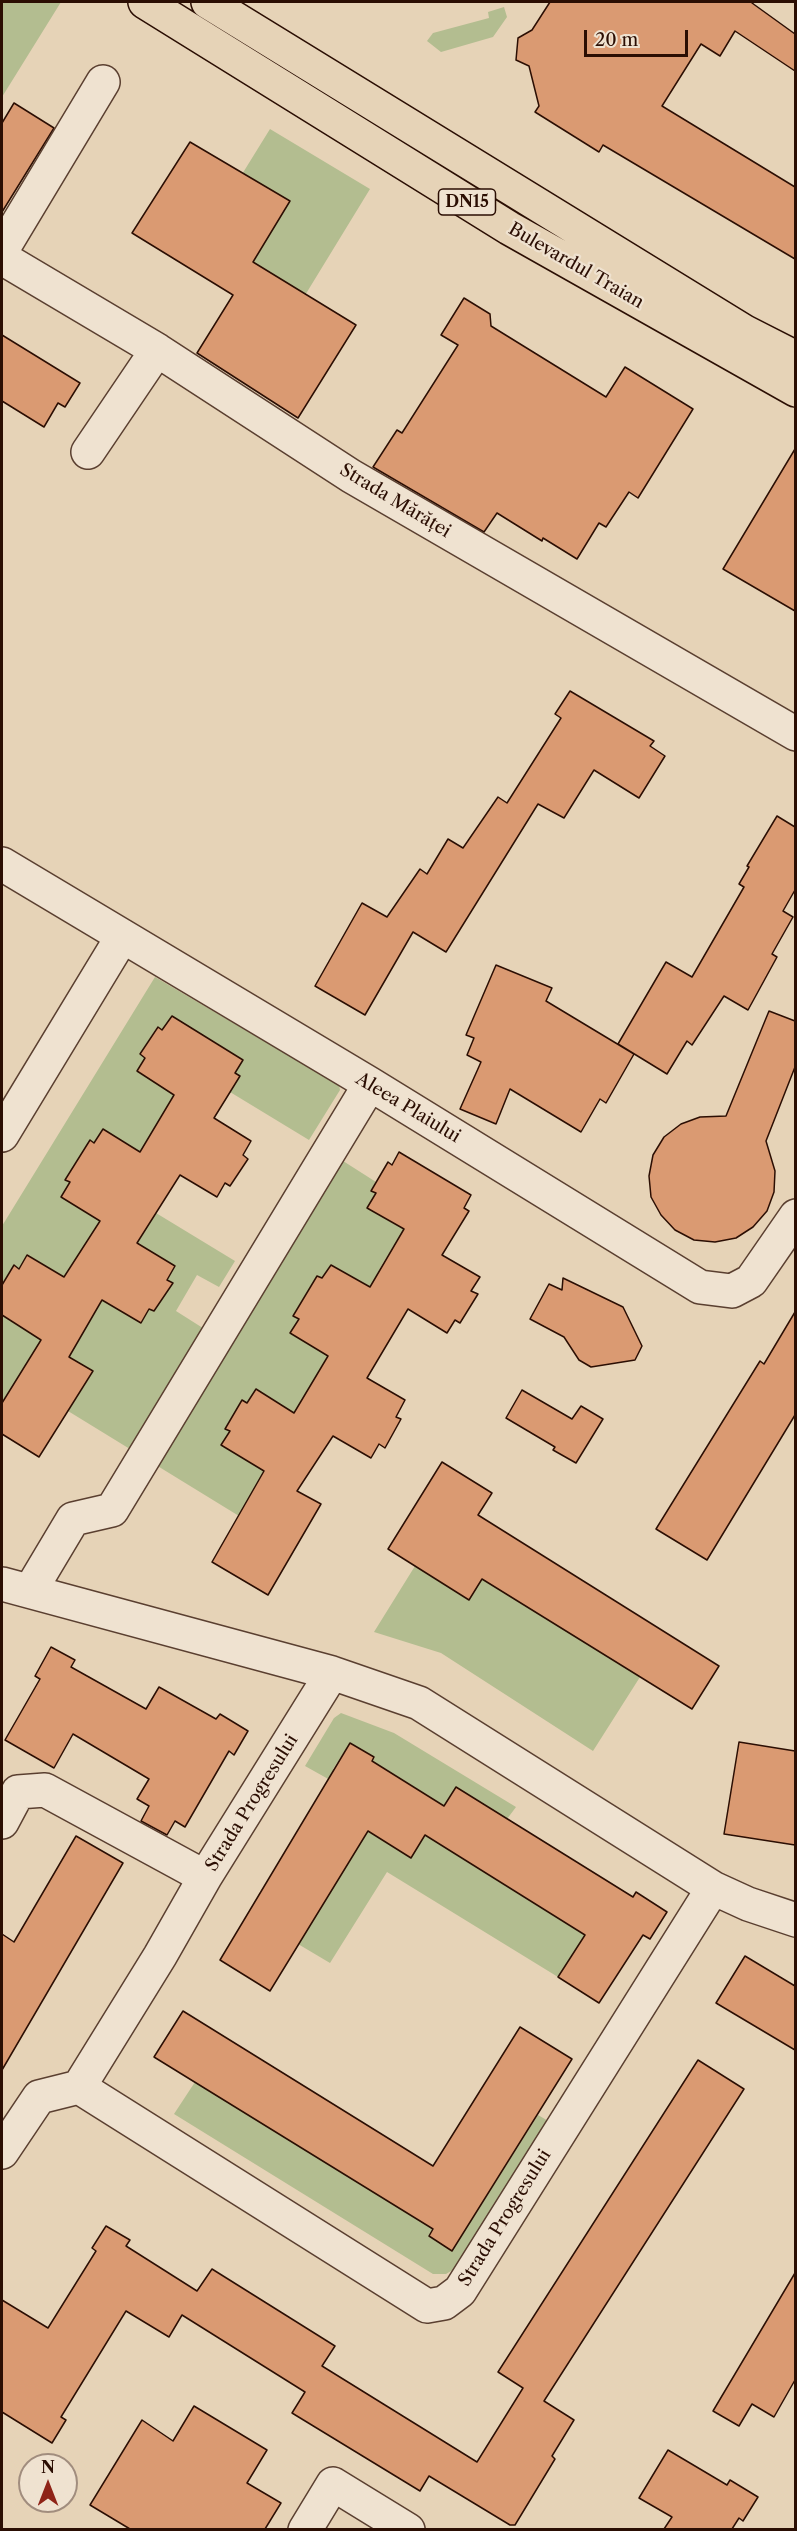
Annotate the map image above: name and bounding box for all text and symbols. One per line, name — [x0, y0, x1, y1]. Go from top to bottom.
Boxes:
scale bar — [587, 18, 690, 56]
text: 20 m — [595, 29, 638, 51]
road number: DN15 — [438, 189, 496, 215]
street label: Bulevardul Traian — [505, 218, 647, 314]
street label: Strada Mărăței — [336, 459, 454, 543]
street label: Aleea Plaiului — [352, 1068, 464, 1148]
street label: Strada Progresului — [201, 1731, 303, 1875]
street label: Strada Progresului — [454, 2146, 556, 2290]
north arrow — [18, 2453, 78, 2513]
text: N — [41, 2457, 55, 2477]

